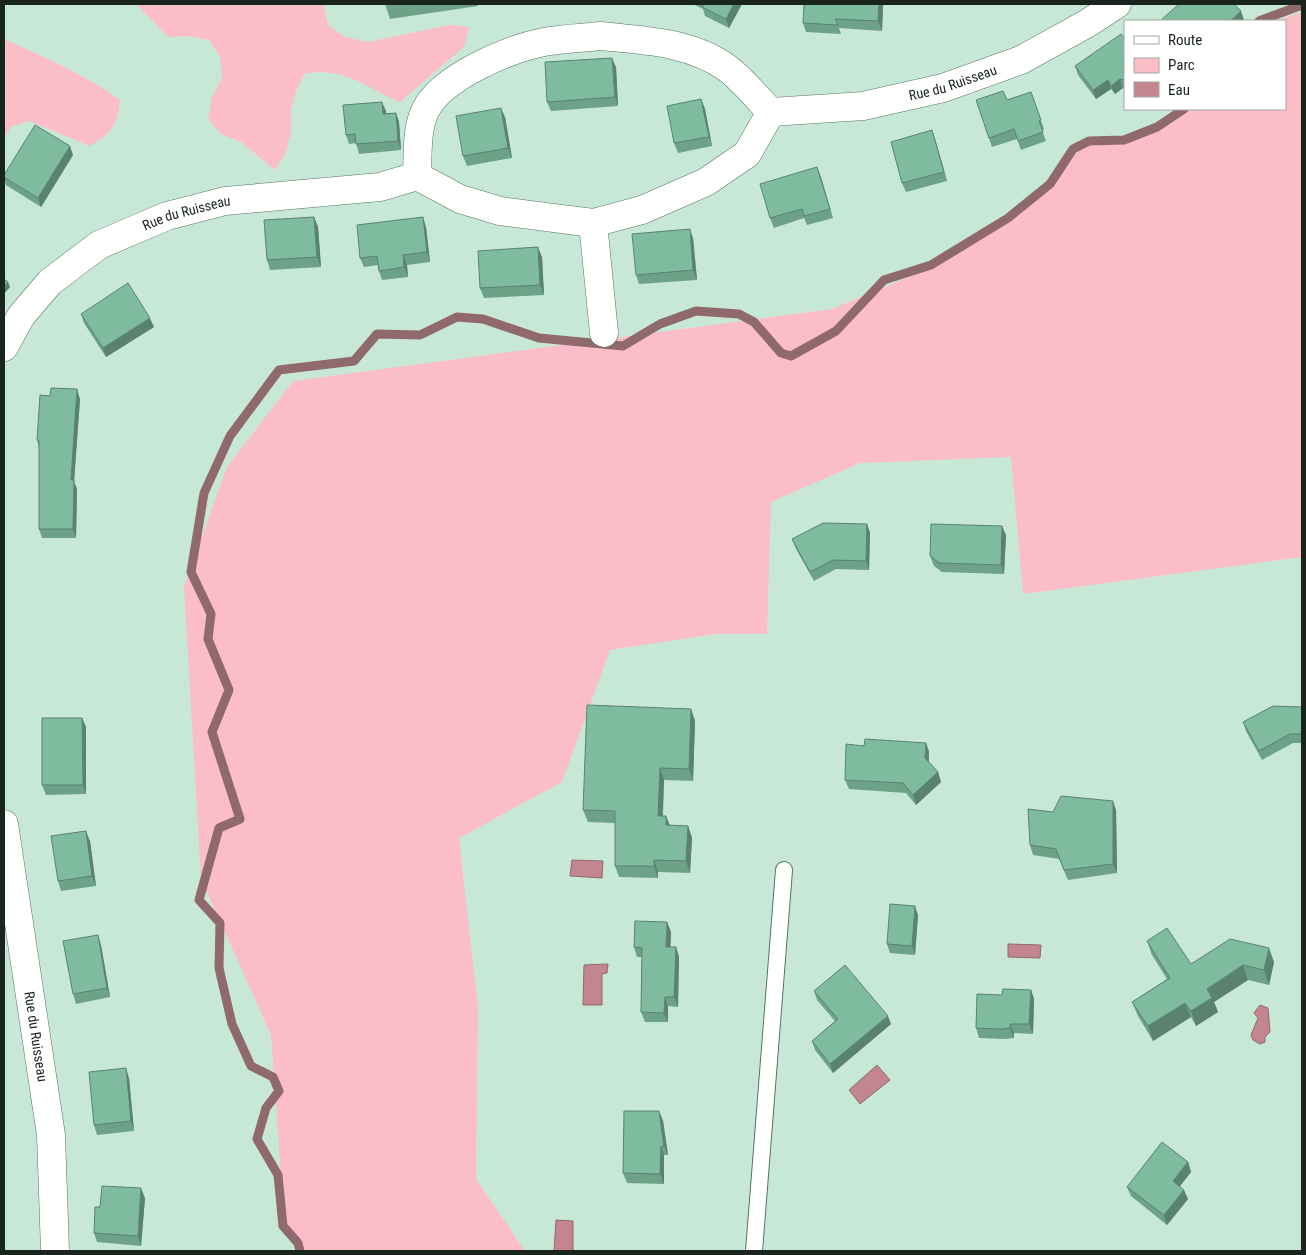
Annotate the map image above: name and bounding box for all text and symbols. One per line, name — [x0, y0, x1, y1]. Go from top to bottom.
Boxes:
legend — [1124, 20, 1286, 110]
text: Route — [1168, 31, 1202, 49]
text: Parc — [1168, 56, 1195, 74]
street label: Rue du Ruisseau — [907, 61, 999, 103]
text: Eau — [1168, 81, 1190, 99]
street label: Rue du Ruisseau — [140, 193, 231, 234]
street label: Rue du Ruisseau — [21, 990, 51, 1083]

